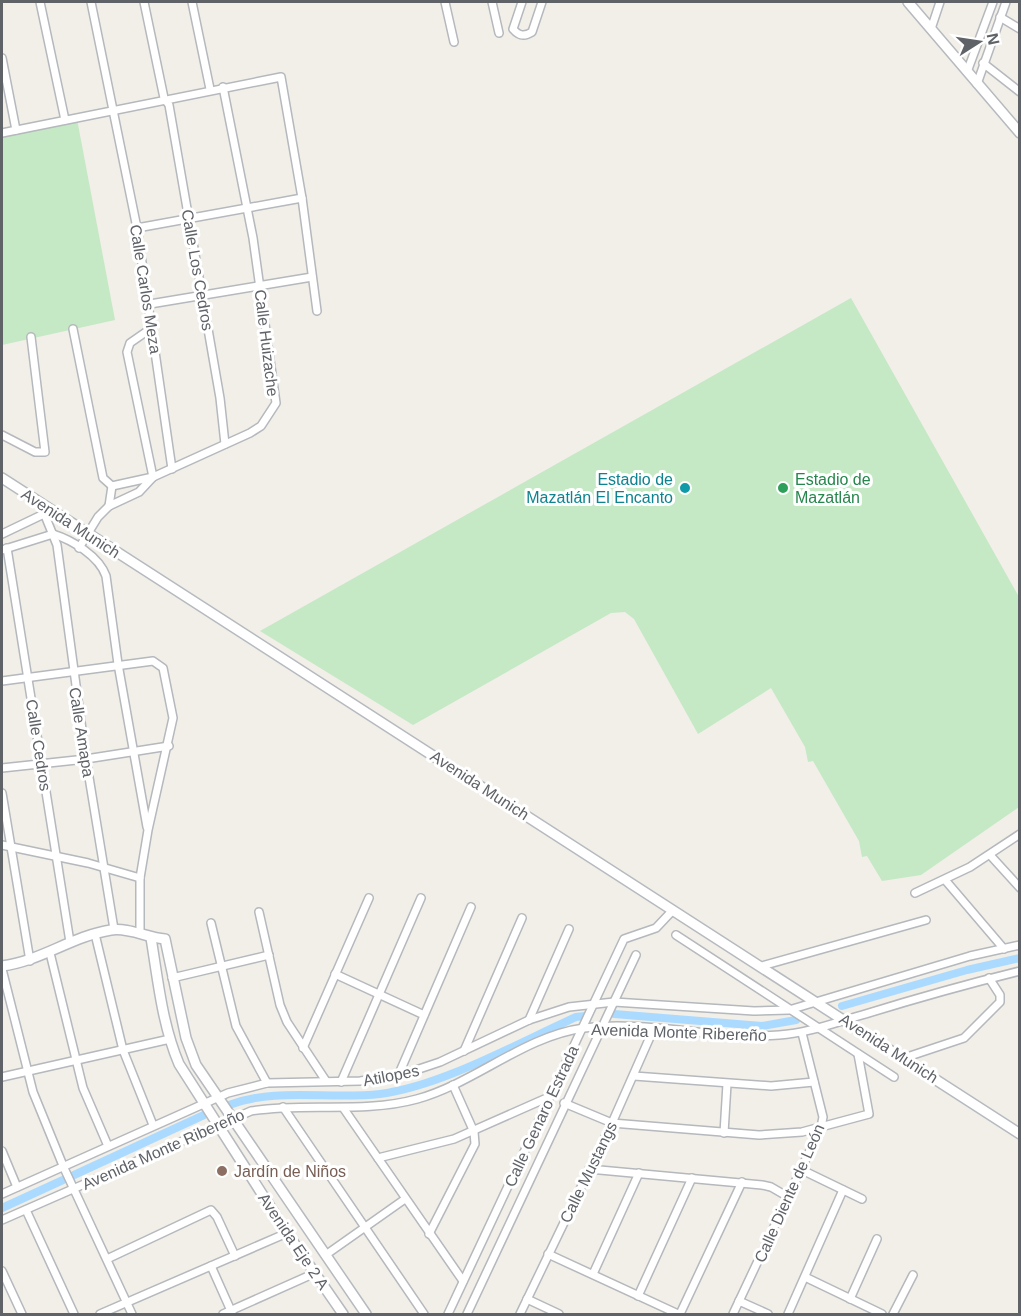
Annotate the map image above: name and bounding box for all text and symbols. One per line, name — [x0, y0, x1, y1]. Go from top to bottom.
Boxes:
north arrow — [949, 12, 1009, 72]
text: N — [984, 32, 1003, 46]
street label: Calle Los Cedros — [178, 208, 217, 332]
street label: Calle Carlos Meza — [127, 223, 164, 355]
street label: Calle Huizache — [252, 289, 282, 398]
place label: Estadio de Mazatlán El Encanto — [526, 471, 673, 506]
place label: Estadio de Mazatlán — [795, 471, 871, 506]
marker: Estadio de Mazatlán El Encanto — [678, 481, 692, 495]
marker: Estadio de Mazatlán — [776, 481, 790, 495]
street label: Avenida Munich — [18, 485, 123, 561]
street label: Calle Amapa — [66, 686, 97, 778]
street label: Calle Cedros — [23, 698, 54, 792]
street label: Avenida Munich — [427, 747, 532, 823]
street label: Avenida Munich — [836, 1010, 941, 1086]
street label: Avenida Monte Ribereño — [591, 1021, 767, 1044]
street label: Calle Genaro Estrada — [501, 1043, 582, 1190]
street label: Atilopes — [362, 1062, 421, 1089]
street label: Avenida Monte Ribereño — [79, 1106, 247, 1193]
street label: Calle Mustangs — [557, 1119, 620, 1226]
street label: Calle Diente de León — [751, 1121, 828, 1265]
place label: Jardín de Niños — [234, 1163, 346, 1180]
marker: Jardín de Niños — [215, 1164, 229, 1178]
street label: Avenida Eje 2 A — [255, 1190, 332, 1293]

